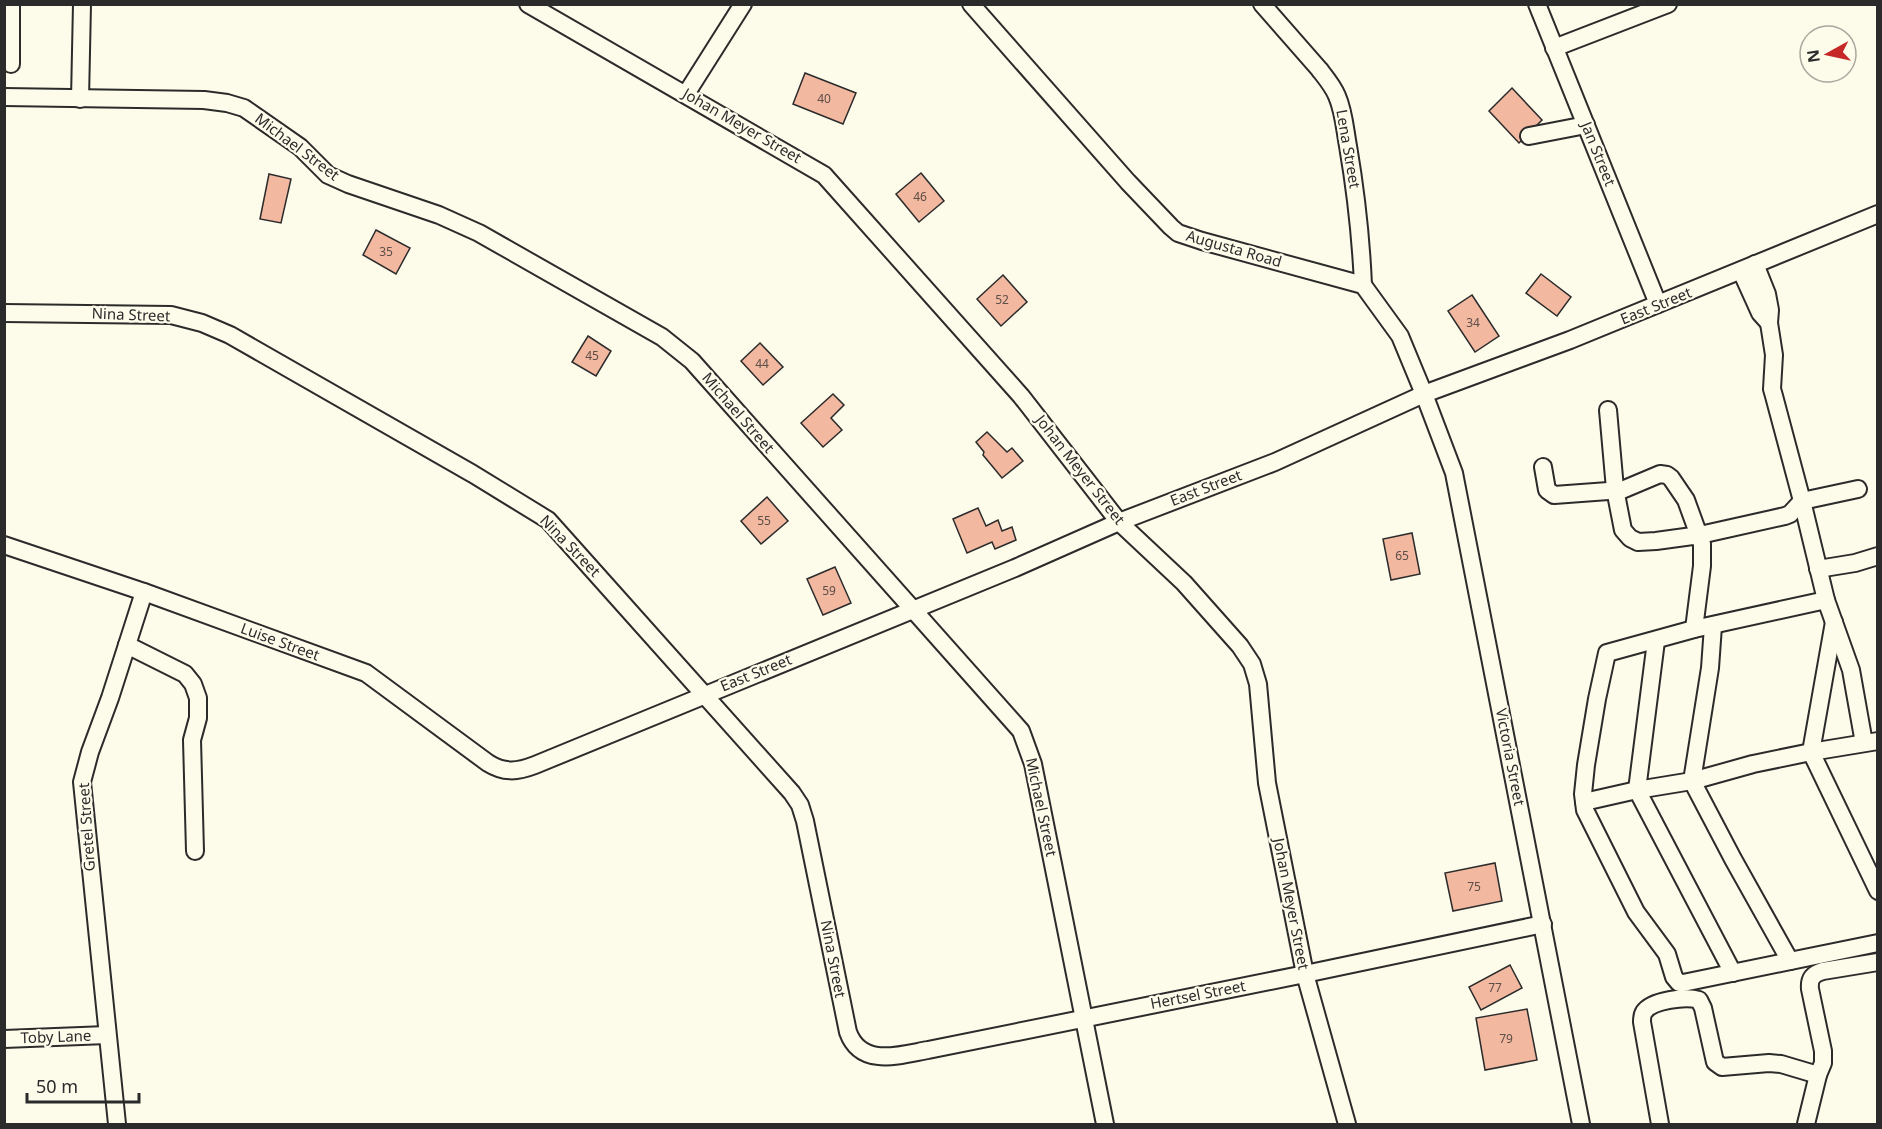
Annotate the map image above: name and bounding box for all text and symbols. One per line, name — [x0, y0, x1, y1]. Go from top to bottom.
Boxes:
north arrow — [1798, 24, 1858, 84]
text: N — [1801, 48, 1825, 64]
street label: Johan Meyer Street — [678, 82, 806, 168]
house number: 40 — [817, 90, 831, 107]
street label: Michael Street — [251, 108, 344, 185]
street label: Lena Street — [1332, 108, 1366, 190]
street label: Jan Street — [1576, 117, 1621, 189]
house number: 46 — [913, 188, 927, 205]
street label: Augusta Road — [1184, 225, 1284, 271]
house number: 35 — [379, 243, 393, 260]
street label: East Street — [1617, 282, 1695, 328]
house number: 52 — [995, 291, 1009, 308]
street label: Nina Street — [91, 303, 171, 325]
house number: 34 — [1466, 314, 1480, 331]
house number: 45 — [585, 347, 599, 364]
house number: 44 — [755, 355, 769, 372]
street label: Michael Street — [698, 368, 780, 457]
street label: Johan Meyer Street — [1030, 409, 1130, 529]
street label: East Street — [1167, 464, 1245, 510]
street label: Nina Street — [536, 510, 606, 581]
house number: 55 — [757, 512, 771, 529]
house number: 65 — [1395, 547, 1409, 564]
house number: 59 — [822, 582, 836, 599]
street label: Luise Street — [238, 618, 323, 665]
street label: East Street — [717, 649, 795, 695]
street label: Victoria Street — [1492, 706, 1530, 808]
street label: Michael Street — [1022, 756, 1062, 859]
street label: Gretel Street — [73, 782, 99, 872]
street label: Johan Meyer Street — [1269, 834, 1315, 972]
house number: 75 — [1467, 878, 1481, 895]
street label: Nina Street — [817, 918, 851, 1000]
street label: Hertsel Street — [1149, 975, 1248, 1013]
house number: 77 — [1488, 979, 1502, 996]
street label: Toby Lane — [20, 1025, 92, 1047]
house number: 79 — [1499, 1030, 1513, 1047]
scale bar — [27, 1066, 140, 1104]
text: 50 m — [36, 1074, 78, 1098]

